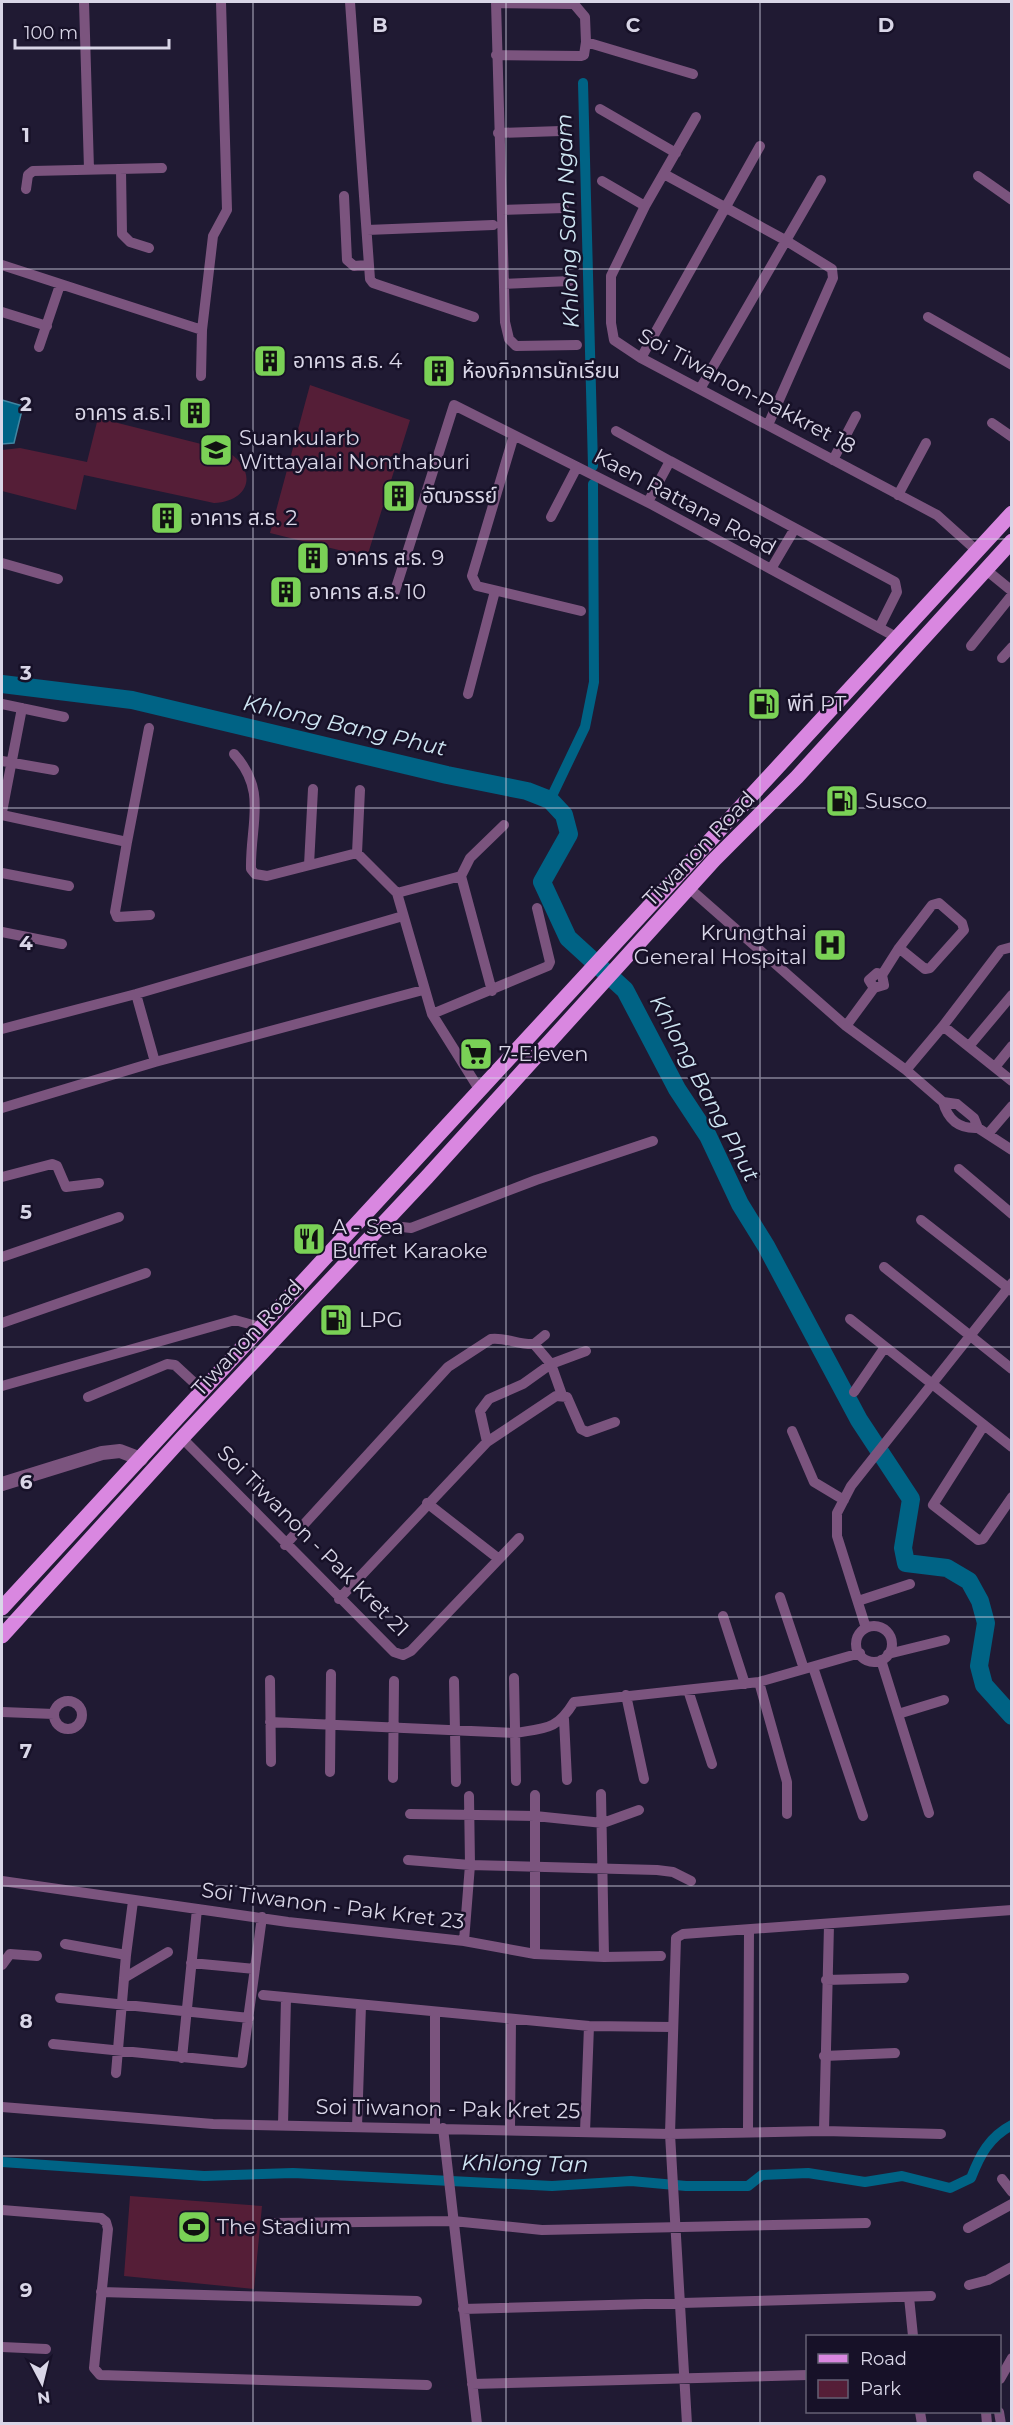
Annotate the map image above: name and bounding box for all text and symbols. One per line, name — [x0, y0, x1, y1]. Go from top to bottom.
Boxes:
scale bar — [15, 12, 170, 50]
text: B — [372, 13, 388, 37]
text: C — [626, 13, 641, 37]
text: D — [878, 13, 894, 37]
text: 100 m — [24, 22, 78, 44]
water label: Khlong Sam Ngam — [550, 113, 585, 329]
text: 1 — [22, 123, 30, 147]
street label: Soi Tiwanon-Pakkret 18 — [634, 323, 860, 459]
building icon: อาคาร ส.ธ. 4 — [252, 343, 288, 379]
place label: อาคาร ส.ธ. 4 — [293, 348, 403, 373]
building icon: ห้องกิจการนักเรียน — [421, 353, 457, 389]
place label: ห้องกิจการนักเรียน — [462, 358, 620, 383]
text: 2 — [20, 392, 32, 416]
building icon: อาคาร ส.ธ.1 — [177, 395, 213, 431]
place label: อาคาร ส.ธ.1 — [75, 400, 172, 425]
place label: Suankularb Wittayalai Nonthaburi — [239, 425, 470, 474]
school or university icon: Suankularb Wittayalai Nonthaburi — [198, 432, 234, 468]
street label: Kaen Rattana Road — [590, 443, 781, 560]
building icon: อัฒจรรย์ — [381, 478, 417, 514]
place label: อัฒจรรย์ — [422, 483, 497, 508]
building icon: อาคาร ส.ธ. 2 — [149, 500, 185, 536]
place label: อาคาร ส.ธ. 2 — [190, 505, 298, 530]
building icon: อาคาร ส.ธ. 9 — [295, 540, 331, 576]
place label: อาคาร ส.ธ. 9 — [336, 545, 444, 570]
building icon: อาคาร ส.ธ. 10 — [268, 574, 304, 610]
place label: อาคาร ส.ธ. 10 — [309, 579, 426, 604]
text: 3 — [19, 661, 32, 685]
fuel station icon: พีที PT — [746, 686, 782, 722]
water label: Khlong Bang Phut — [241, 689, 449, 762]
place label: พีที PT — [787, 691, 846, 716]
fuel station icon: Susco — [824, 783, 860, 819]
street label: Tiwanon Road — [638, 786, 760, 911]
place label: Susco — [865, 788, 927, 813]
place label: Krungthai General Hospital — [634, 920, 807, 969]
hospital icon: Krungthai General Hospital — [812, 927, 848, 963]
text: 4 — [19, 931, 33, 955]
water label: Khlong Bang Phut — [644, 990, 765, 1186]
supermarket icon: 7-Eleven — [458, 1036, 494, 1072]
place label: 7-Eleven — [499, 1041, 588, 1066]
text: 5 — [20, 1200, 32, 1224]
place label: A - Sea Buffet Karaoke — [332, 1214, 488, 1263]
restaurant icon: A - Sea Buffet Karaoke — [291, 1221, 327, 1257]
street label: Tiwanon Road — [186, 1274, 307, 1401]
fuel station icon: LPG — [318, 1302, 354, 1338]
place label: LPG — [359, 1307, 403, 1332]
street label: Soi Tiwanon - Pak Kret 21 — [212, 1440, 414, 1642]
text: 6 — [20, 1470, 33, 1494]
text: 7 — [20, 1739, 32, 1763]
street label: Soi Tiwanon - Pak Kret 23 — [200, 1877, 466, 1934]
text: 8 — [19, 2009, 33, 2033]
street label: Soi Tiwanon - Pak Kret 25 — [316, 2094, 581, 2123]
water label: Khlong Tan — [461, 2149, 589, 2178]
sports icon: The Stadium — [176, 2209, 212, 2245]
place label: The Stadium — [217, 2214, 351, 2239]
text: 9 — [20, 2278, 32, 2302]
legend — [806, 2335, 1001, 2413]
text: Road — [860, 2348, 907, 2370]
north arrow — [12, 2353, 72, 2413]
text: Park — [860, 2378, 901, 2400]
text: N — [36, 2387, 51, 2408]

